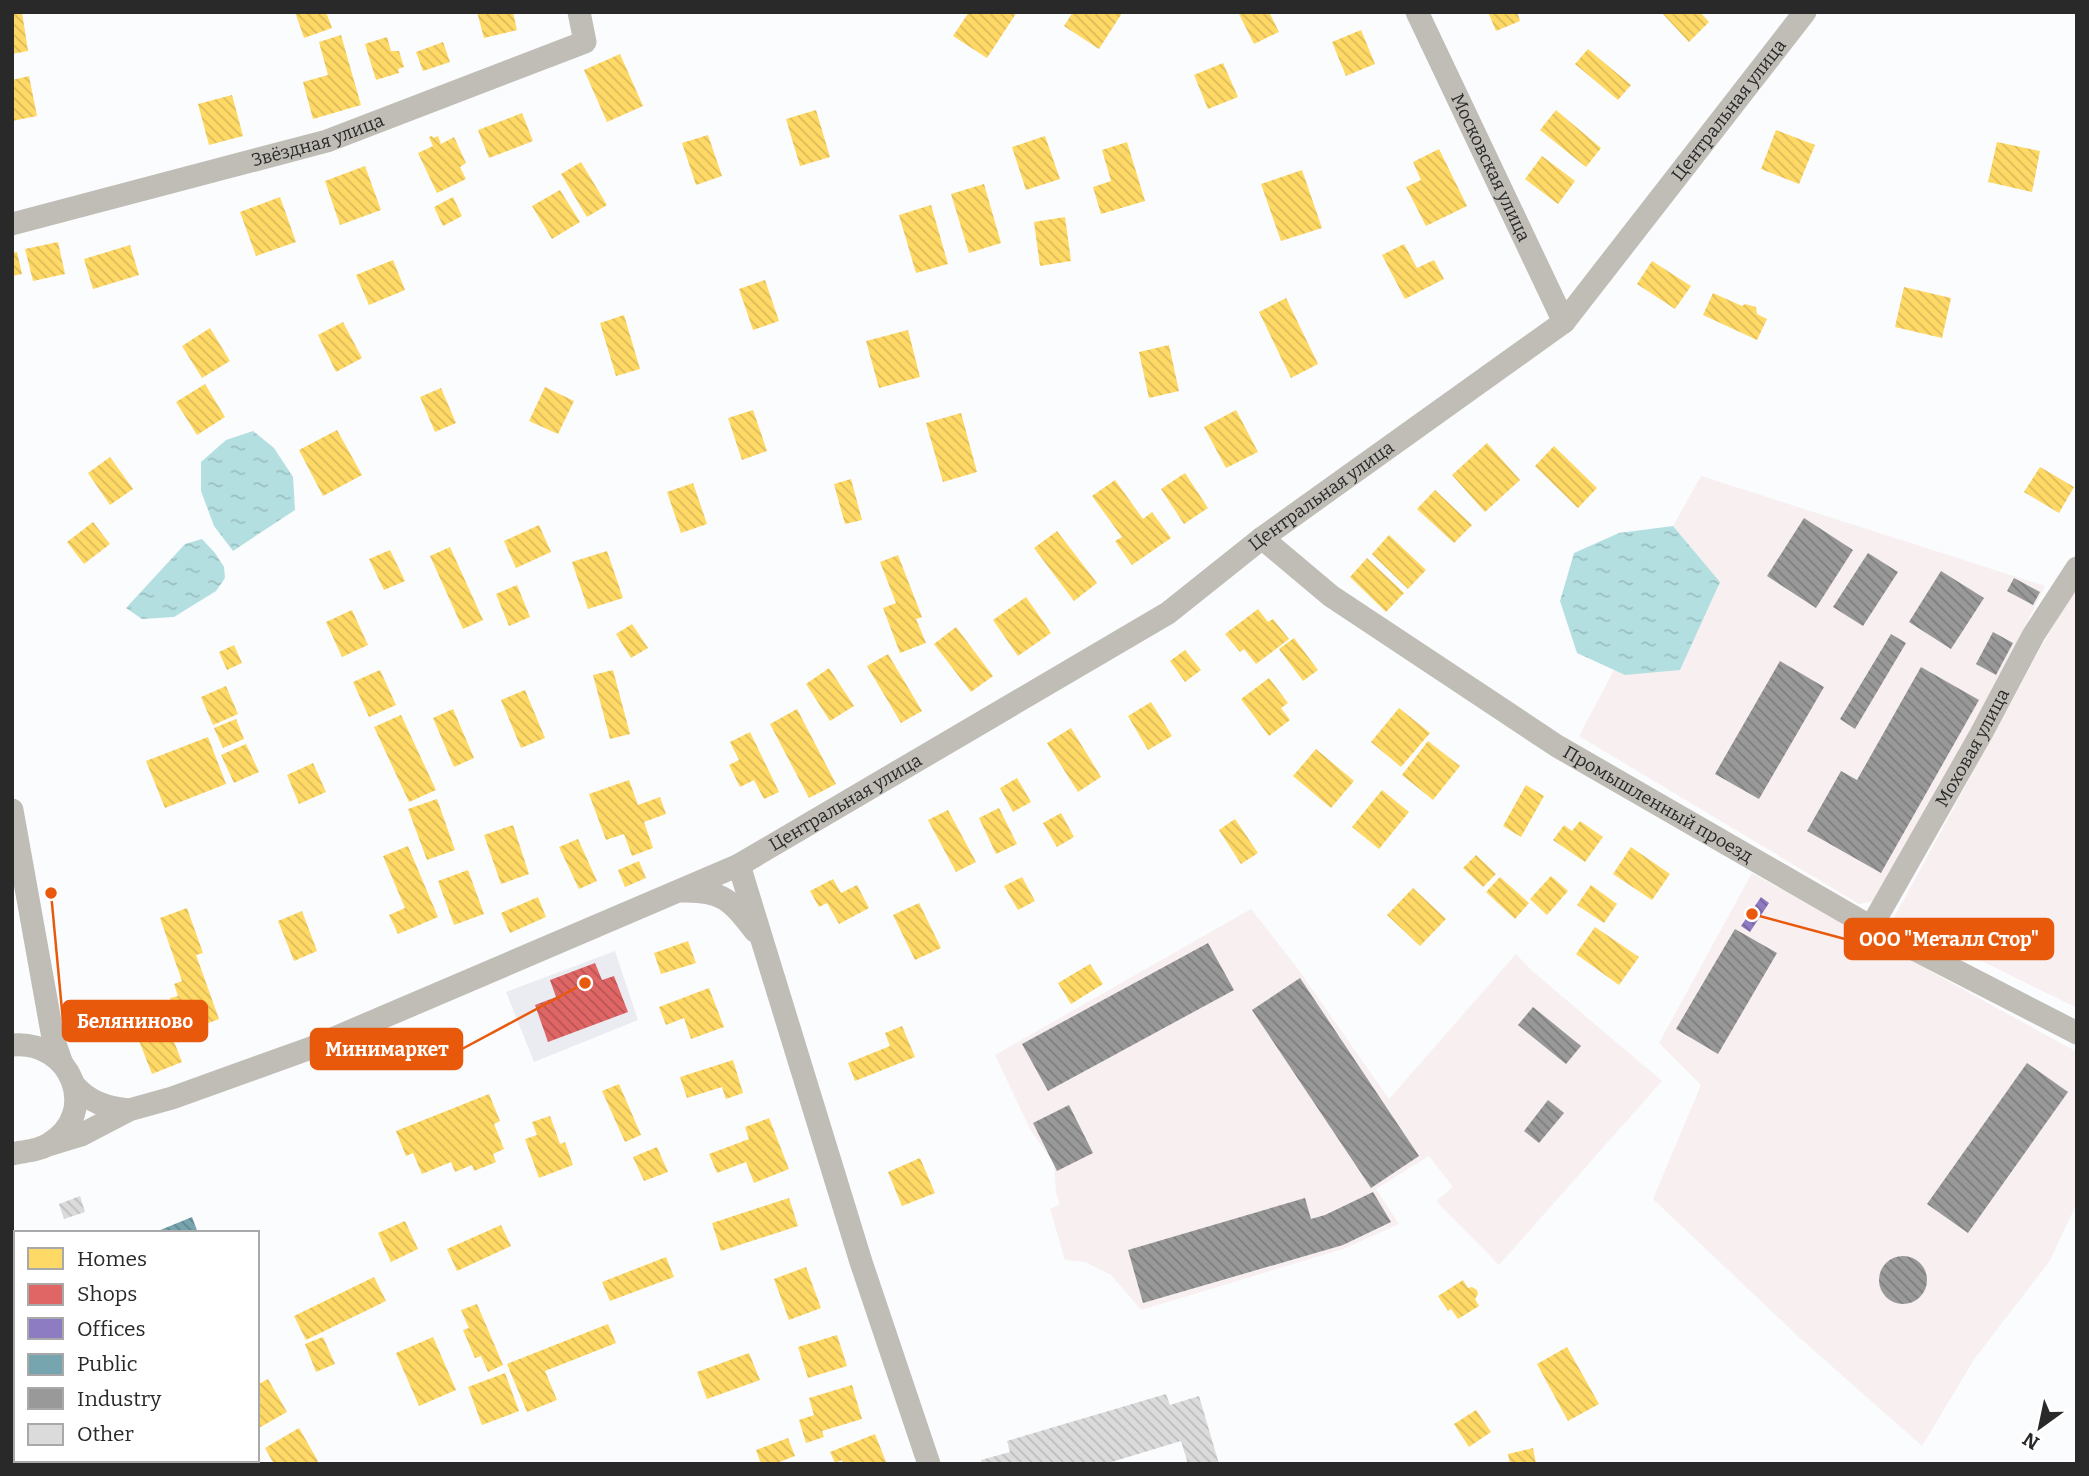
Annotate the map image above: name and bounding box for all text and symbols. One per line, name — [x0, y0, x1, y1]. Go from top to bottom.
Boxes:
street label: Центральная улица — [1667, 35, 1791, 185]
street label: Московская улица — [1446, 90, 1535, 245]
street label: Звёздная улица — [249, 109, 387, 171]
street label: Центральная улица — [1244, 436, 1398, 555]
street label: Моховая улица — [1931, 685, 2014, 811]
street label: Промышленный проезд — [1559, 741, 1757, 868]
street label: Центральная улица — [765, 749, 926, 856]
callout: ООО "Металл Стор" — [1845, 919, 2053, 959]
text: ООО "Металл Стор" — [1859, 928, 2039, 951]
callout: Беляниново — [63, 1001, 207, 1041]
text: Беляниново — [77, 1010, 193, 1033]
callout: Минимаркет — [311, 1029, 462, 1069]
text: Минимаркет — [325, 1038, 449, 1061]
legend — [14, 1231, 259, 1462]
text: Homes — [77, 1246, 147, 1272]
text: Shops — [77, 1281, 137, 1307]
text: Offices — [77, 1316, 146, 1342]
text: Public — [77, 1351, 138, 1377]
text: Industry — [77, 1386, 162, 1412]
north arrow — [2005, 1392, 2075, 1462]
text: Other — [77, 1421, 134, 1447]
text: N — [2018, 1427, 2043, 1454]

